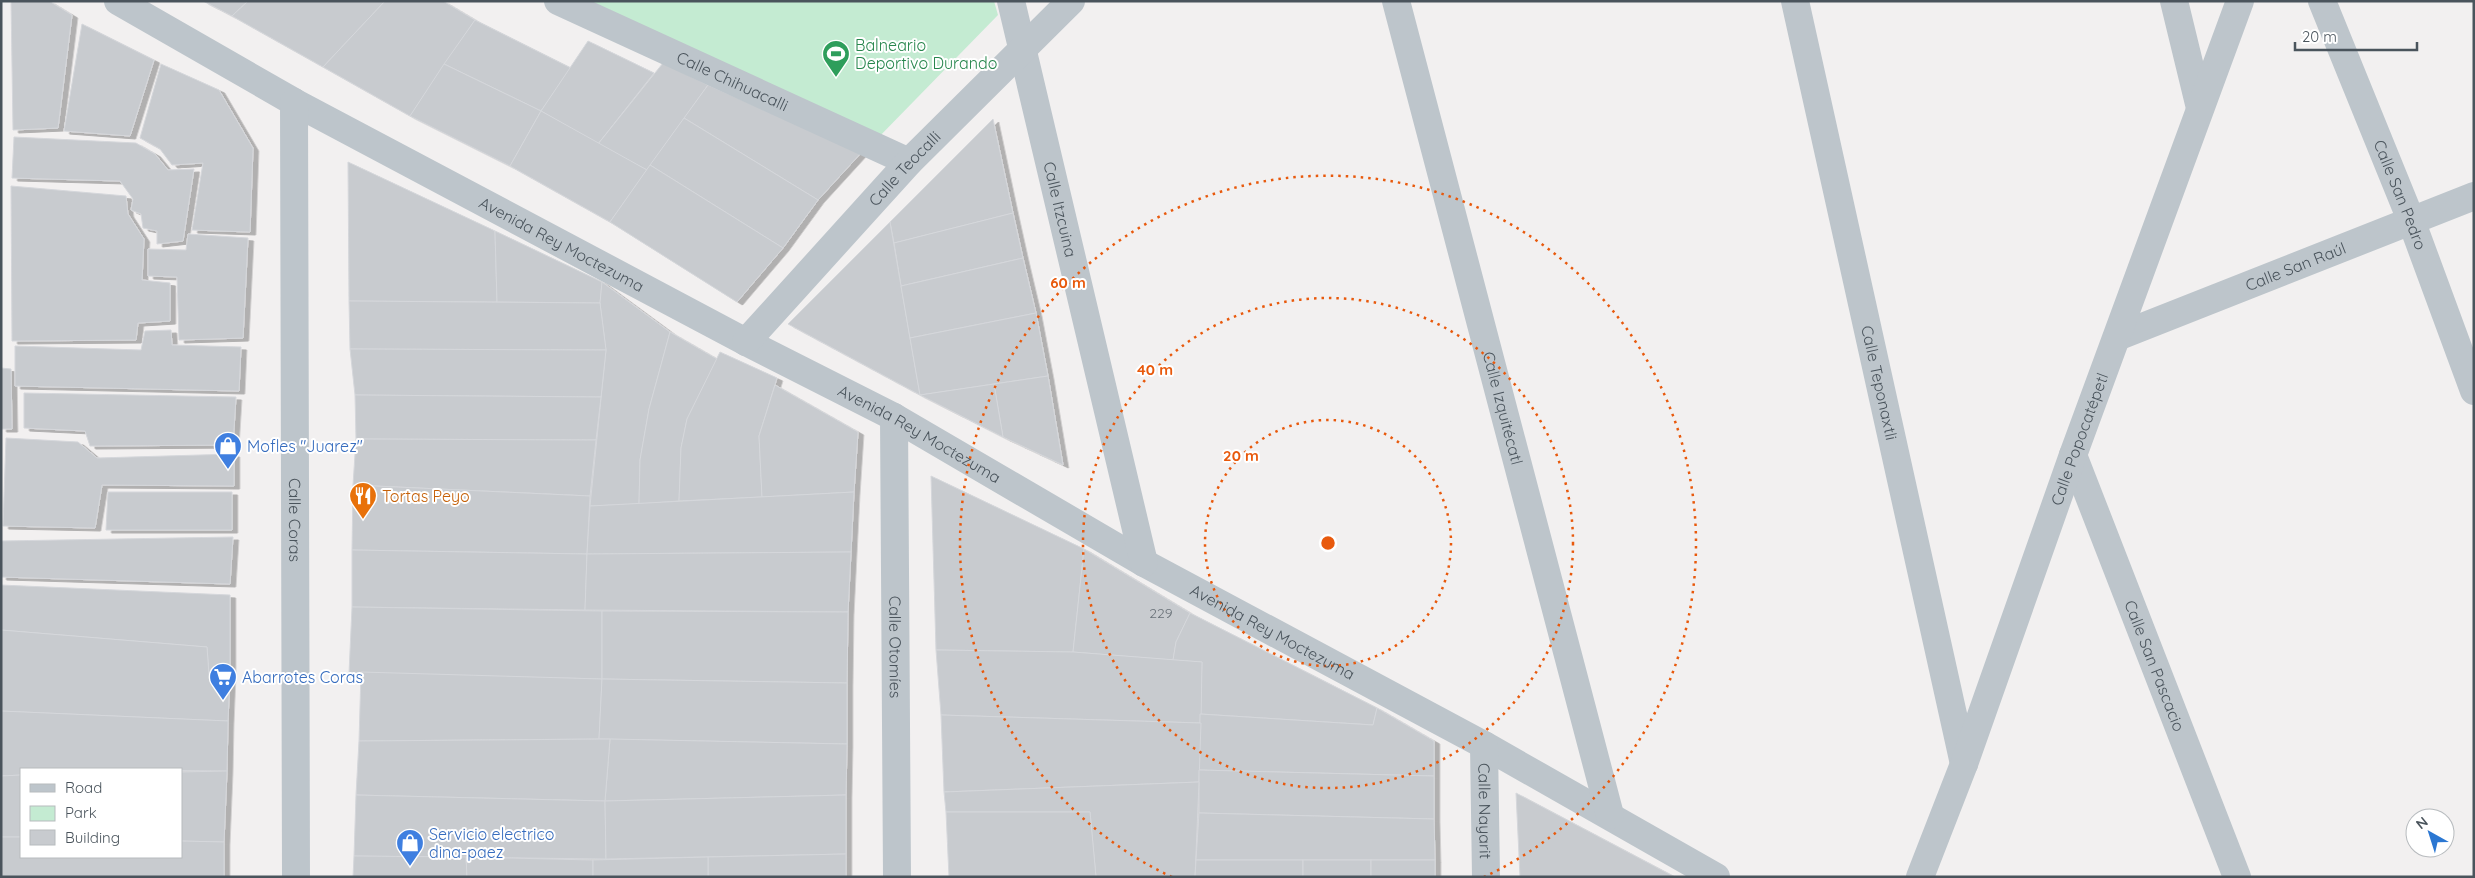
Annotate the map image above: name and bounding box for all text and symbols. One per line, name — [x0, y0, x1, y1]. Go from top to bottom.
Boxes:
scale bar — [2295, 20, 2418, 52]
text: 20 m — [2302, 27, 2337, 46]
place label: Balneario Deportivo Durando — [855, 35, 997, 73]
sports icon: Balneario Deportivo Durando — [821, 39, 851, 78]
street label: Calle Chihuacalli — [674, 47, 791, 115]
street label: Calle Teocalli — [864, 127, 945, 210]
street label: Calle San Pedro — [2369, 137, 2431, 253]
street label: Calle Itzcuina — [1039, 159, 1081, 259]
street label: Avenida Rey Moctezuma — [476, 192, 647, 296]
street label: Calle San Raúl — [2242, 238, 2349, 295]
text: 60 m — [1050, 273, 1086, 292]
street label: Calle Teponaxtli — [1857, 323, 1902, 442]
street label: Calle Izquitécatl — [1479, 349, 1527, 467]
text: 40 m — [1137, 360, 1173, 379]
street label: Calle Popocatépetl — [2046, 370, 2112, 508]
street label: Avenida Rey Moctezuma — [835, 380, 1005, 487]
shop icon: Mofles "Juarez" — [213, 431, 243, 470]
place label: Mofles "Juarez" — [247, 436, 363, 456]
text: 20 m — [1223, 446, 1259, 465]
street label: Calle Coras — [285, 478, 305, 562]
restaurant icon: Tortas Peyo — [348, 481, 378, 520]
place label: Tortas Peyo — [382, 486, 470, 506]
centre of rings — [1319, 534, 1337, 552]
street label: Avenida Rey Moctezuma — [1187, 580, 1358, 684]
street label: Calle Otomíes — [885, 596, 906, 698]
street label: Calle San Pascacio — [2120, 597, 2189, 734]
house number: 229 — [1149, 604, 1173, 622]
supermarket icon: Abarrotes Coras — [208, 662, 238, 701]
place label: Abarrotes Coras — [242, 667, 363, 687]
street label: Calle Nayarit — [1474, 763, 1496, 859]
legend — [20, 768, 182, 858]
text: Road — [65, 778, 102, 797]
text: Park — [65, 803, 97, 822]
north arrow — [2405, 808, 2455, 858]
text: N — [2412, 813, 2431, 833]
place label: Servicio electrico dina-paez — [429, 824, 554, 862]
text: Building — [65, 828, 120, 847]
shop icon: Servicio electrico dina-paez — [395, 828, 425, 867]

